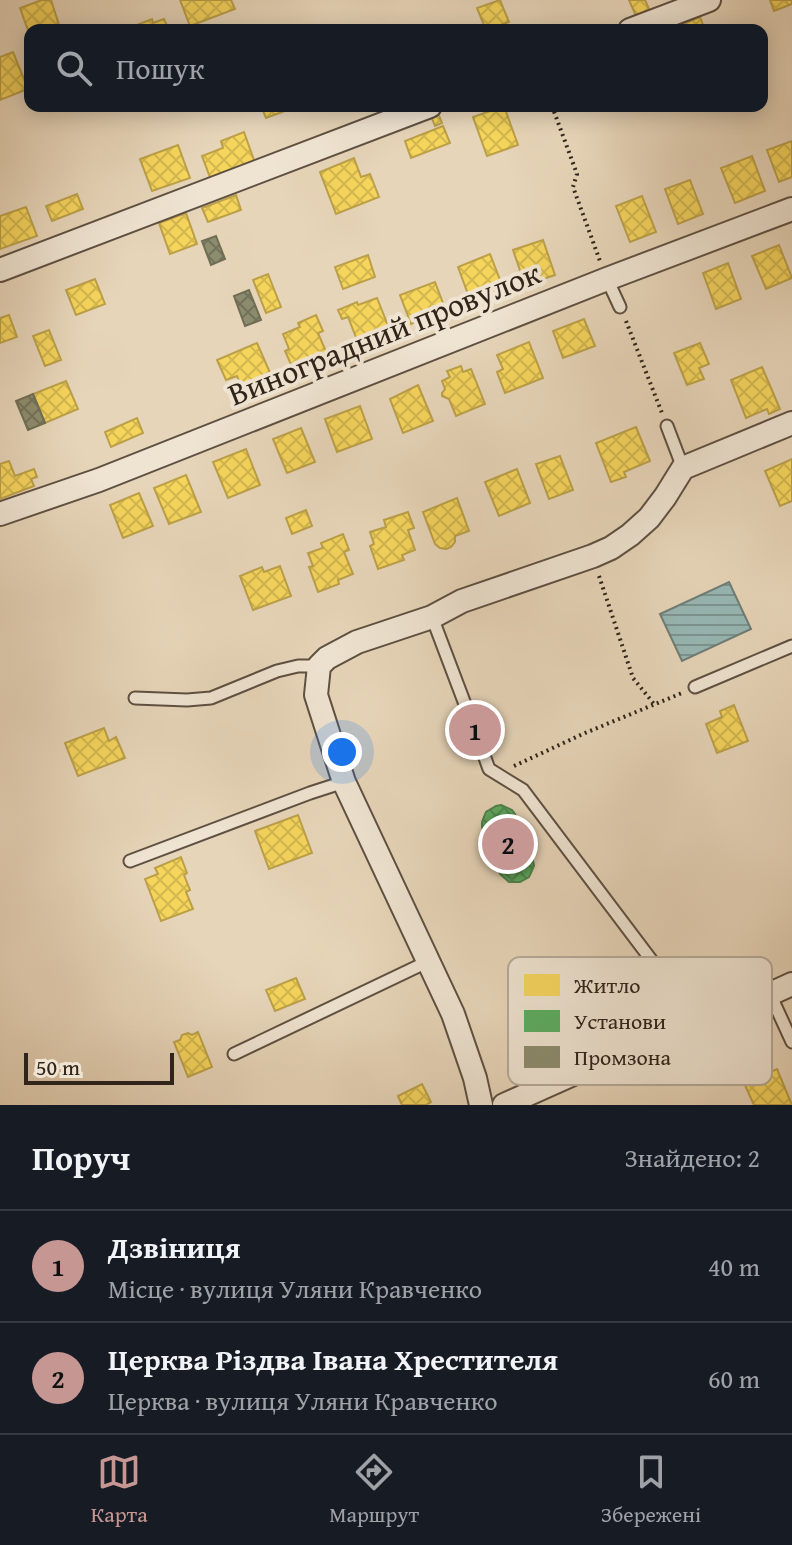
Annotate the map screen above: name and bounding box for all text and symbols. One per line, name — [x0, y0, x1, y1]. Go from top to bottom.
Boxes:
search box — [24, 24, 768, 112]
icon: search — [52, 46, 96, 90]
text: Пошук — [116, 46, 204, 90]
street label: Виноградний провулок — [221, 249, 548, 417]
pin: 1 — [449, 700, 501, 760]
your location — [322, 732, 362, 772]
pin: 2 — [482, 814, 534, 874]
legend — [508, 957, 772, 1085]
text: Житло — [573, 969, 641, 1001]
text: Установи — [574, 1005, 666, 1037]
text: Промзона — [574, 1041, 672, 1073]
scale bar — [24, 1049, 174, 1085]
text: 50 m — [36, 1051, 80, 1083]
text: Поруч — [32, 1133, 130, 1182]
text: Знайдено: 2 — [624, 1138, 760, 1177]
text: Дзвіниця — [108, 1225, 241, 1269]
text: 1 — [51, 1247, 65, 1286]
text: 40 m — [708, 1247, 760, 1286]
text: Місце · вулиця Уляни Кравченко — [108, 1269, 482, 1308]
text: Церква Різдва Івана Хрестителя — [108, 1337, 558, 1381]
text: 2 — [51, 1359, 65, 1398]
text: 60 m — [708, 1359, 760, 1398]
text: Церква · вулиця Уляни Кравченко — [108, 1381, 498, 1420]
tab: Карта — [91, 1450, 148, 1530]
tab: Маршрут — [329, 1450, 419, 1530]
tab: Збережені — [601, 1450, 701, 1530]

